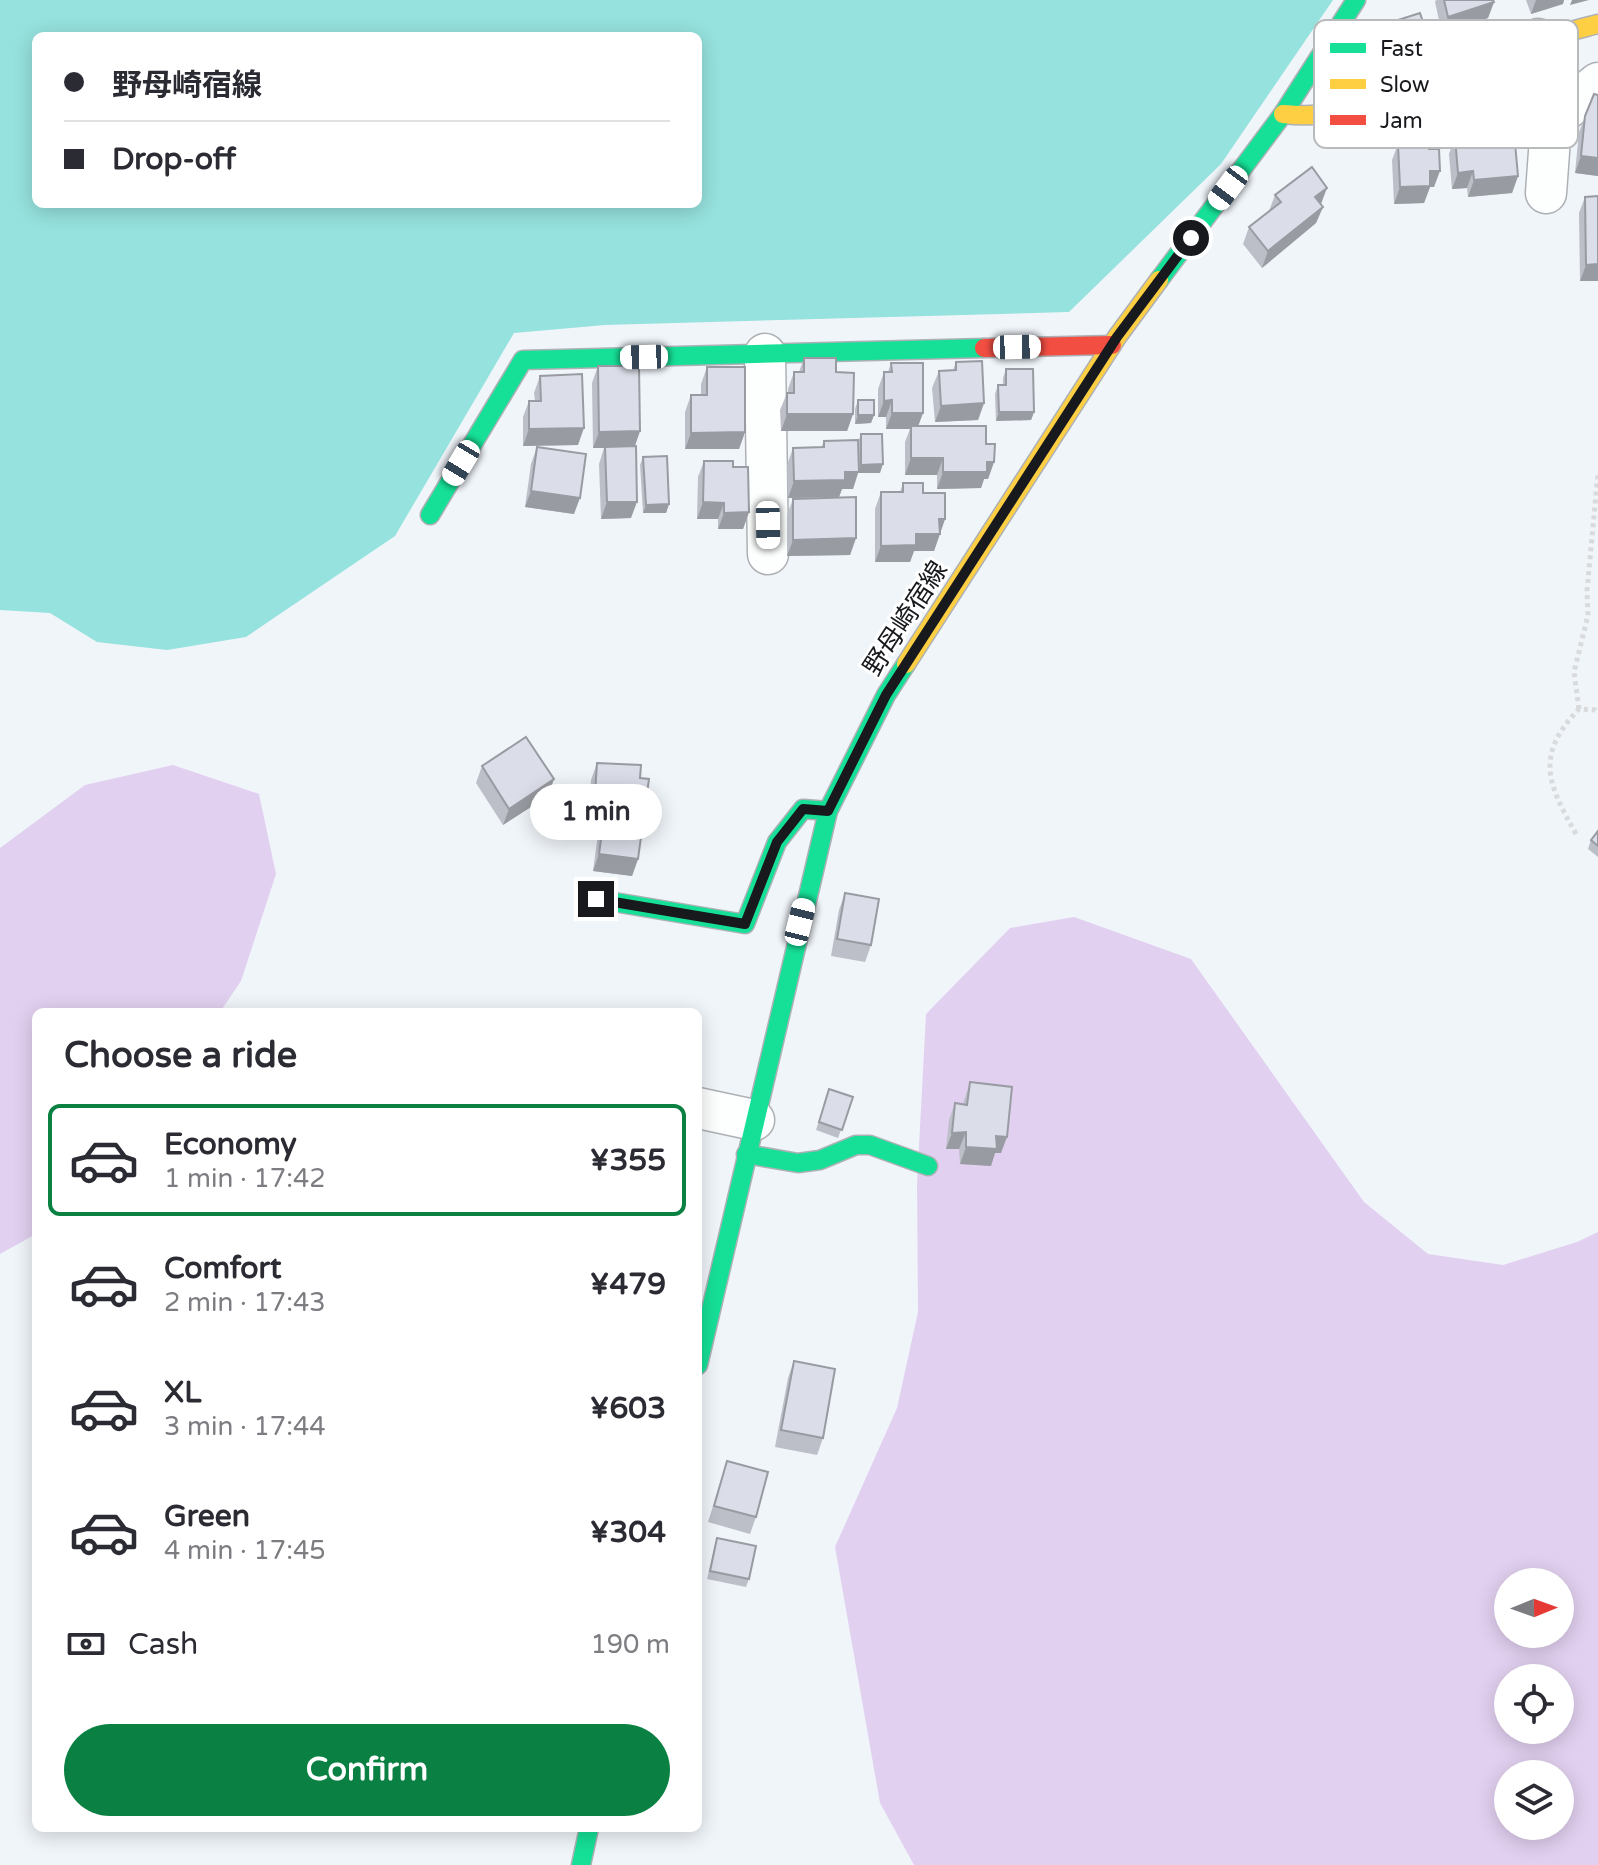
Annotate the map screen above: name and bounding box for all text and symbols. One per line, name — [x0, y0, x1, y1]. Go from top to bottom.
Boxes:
legend — [1314, 20, 1578, 148]
text: Fast — [1380, 36, 1423, 62]
text: 野母崎宿線 — [112, 67, 262, 104]
text: Slow — [1380, 72, 1430, 98]
text: Jam — [1380, 108, 1423, 134]
text: Drop-off — [112, 141, 236, 178]
car — [1204, 162, 1252, 214]
route start — [1173, 220, 1209, 256]
car — [993, 335, 1041, 359]
car — [620, 345, 668, 369]
car — [438, 436, 484, 490]
car — [756, 501, 780, 549]
street label: 野母崎宿線 — [857, 555, 954, 681]
callout: 1 min — [530, 783, 662, 839]
text: 1 min — [561, 796, 631, 827]
route end — [578, 881, 614, 917]
car — [783, 896, 817, 948]
text: Choose a ride — [64, 1034, 297, 1077]
icon: car — [68, 1124, 140, 1196]
text: Economy — [164, 1126, 297, 1163]
text: ¥355 — [590, 1142, 666, 1179]
text: 1 min · 17:42 — [164, 1163, 326, 1194]
icon: car — [68, 1248, 140, 1320]
text: Comfort — [164, 1250, 282, 1287]
text: ¥479 — [590, 1266, 666, 1303]
text: 2 min · 17:43 — [164, 1287, 326, 1318]
icon: car — [68, 1372, 140, 1444]
text: XL — [164, 1374, 201, 1411]
text: ¥603 — [590, 1390, 666, 1427]
text: 3 min · 17:44 — [164, 1411, 326, 1442]
icon: car — [68, 1496, 140, 1568]
text: Green — [164, 1498, 250, 1535]
text: ¥304 — [590, 1514, 666, 1551]
text: 4 min · 17:45 — [164, 1535, 326, 1566]
north arrow — [1494, 1568, 1574, 1648]
map controls — [1494, 1568, 1574, 1840]
icon: cash — [64, 1622, 108, 1666]
text: Cash — [128, 1626, 198, 1663]
text: 190 m — [590, 1629, 670, 1660]
button: locate — [1494, 1664, 1574, 1744]
button: Confirm — [64, 1724, 670, 1816]
button: layers — [1494, 1760, 1574, 1840]

